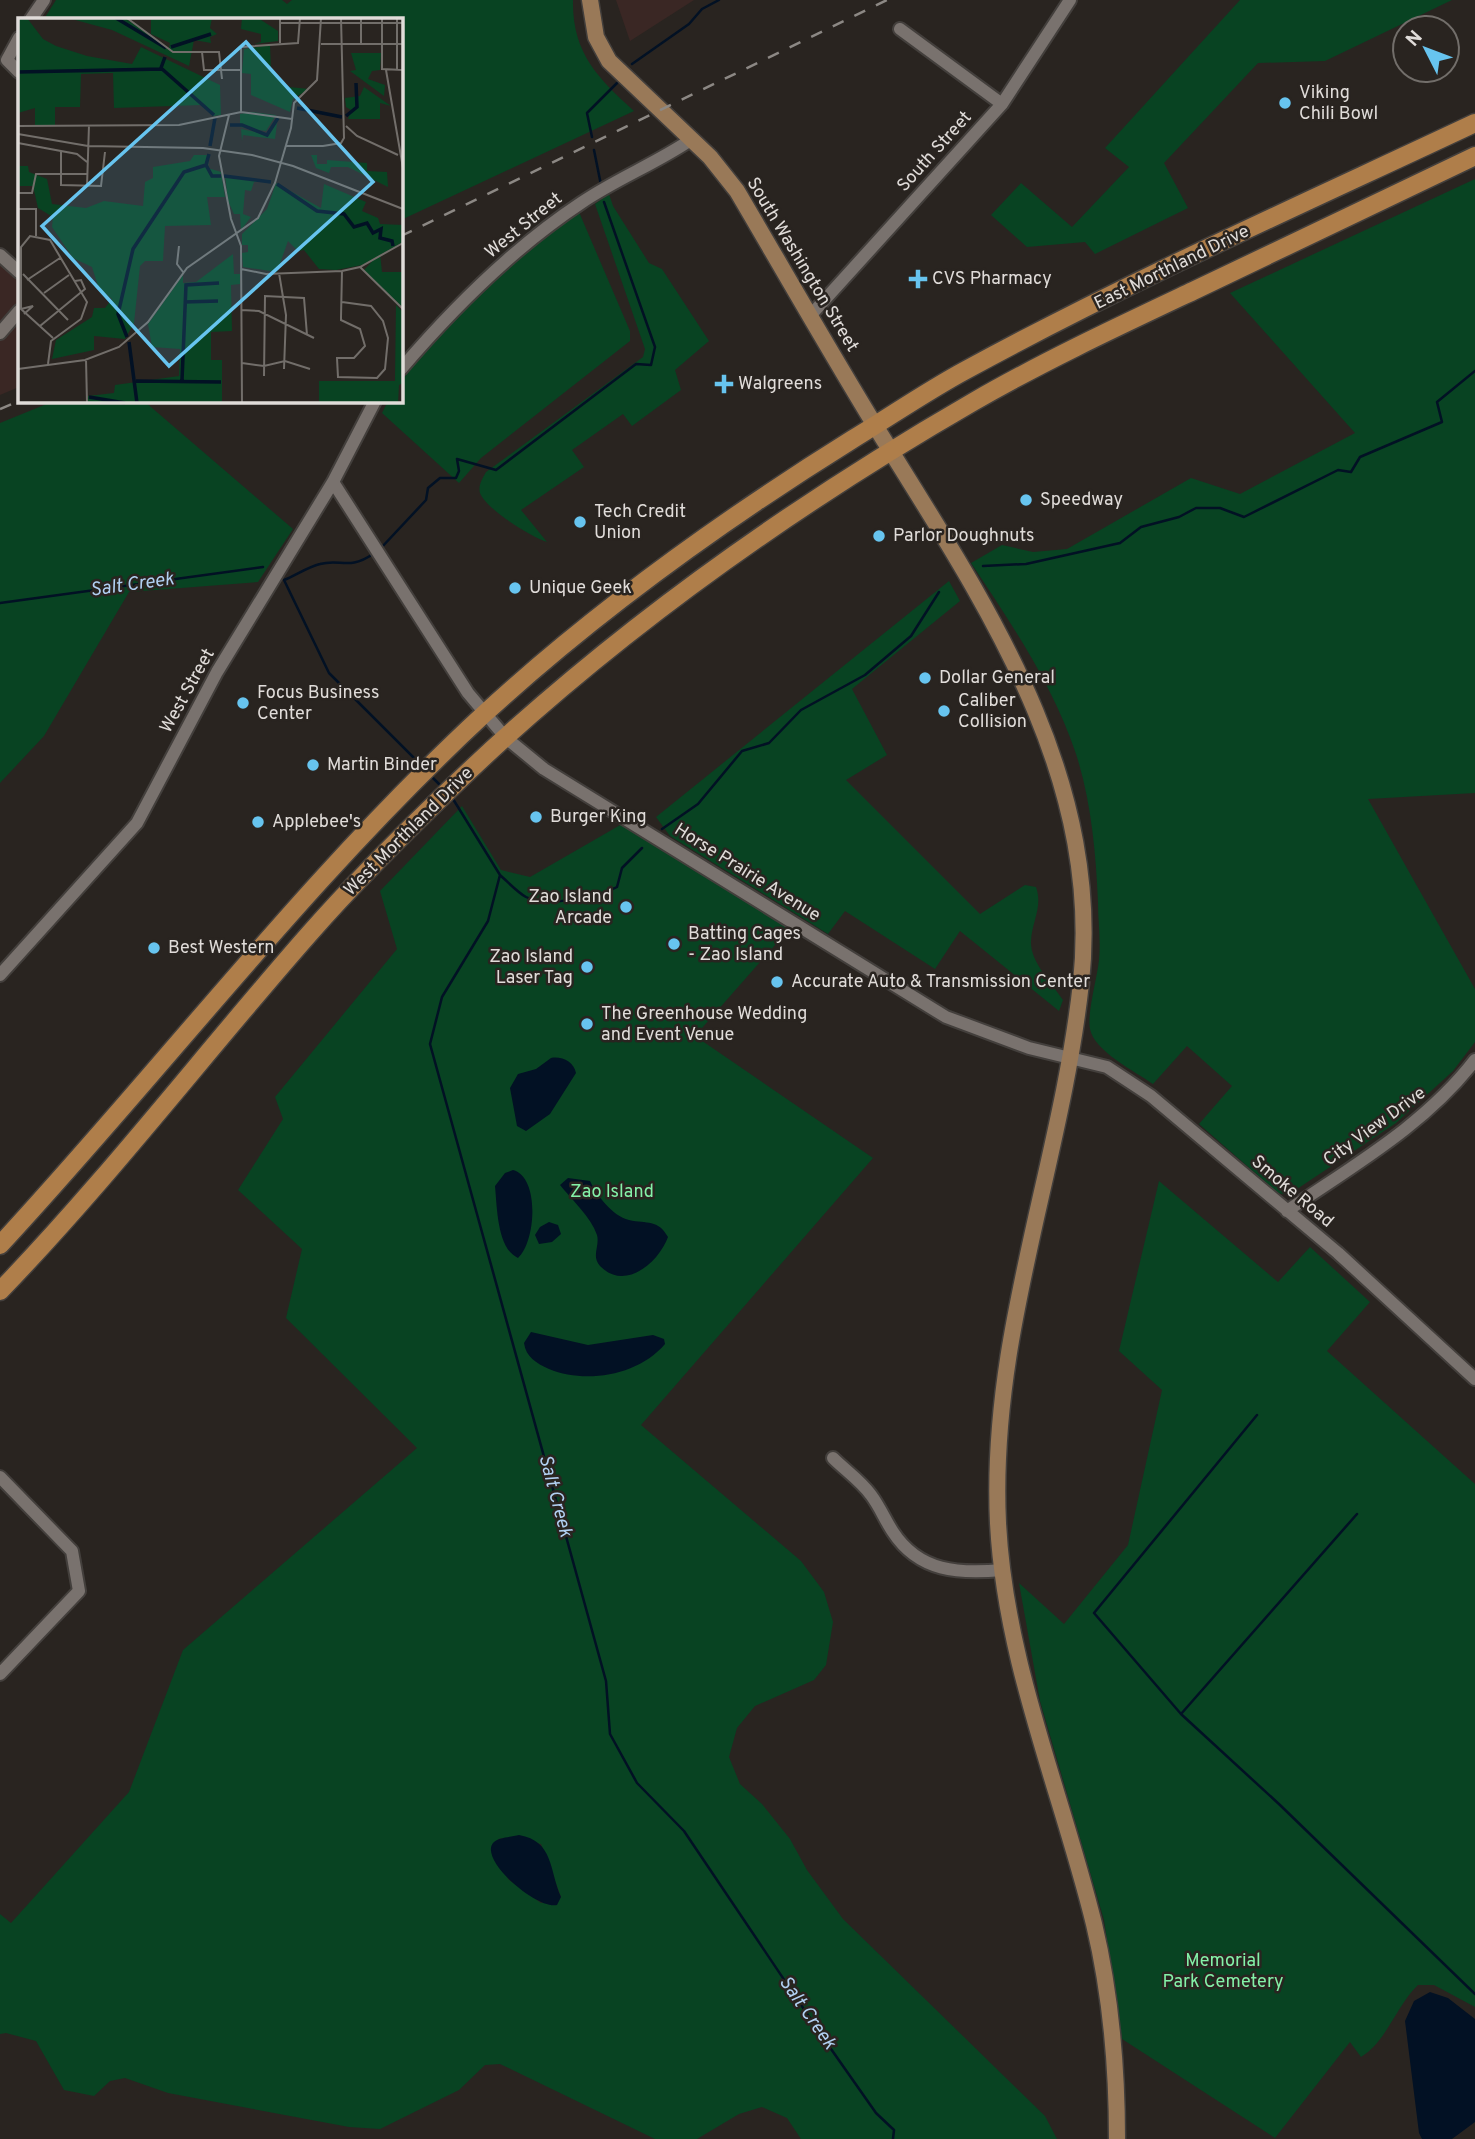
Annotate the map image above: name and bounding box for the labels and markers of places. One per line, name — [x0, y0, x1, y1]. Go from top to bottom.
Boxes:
place label: Viking Chili Bowl — [1299, 82, 1378, 126]
marker: Viking Chili Bowl — [1277, 95, 1293, 111]
place label: CVS Pharmacy — [932, 268, 1052, 291]
marker: CVS Pharmacy — [910, 271, 926, 287]
place label: Walgreens — [738, 373, 822, 396]
marker: Walgreens — [716, 376, 732, 392]
place label: Speedway — [1040, 489, 1123, 512]
marker: Speedway — [1018, 492, 1034, 508]
place label: Tech Credit Union — [594, 501, 686, 545]
marker: Tech Credit Union — [572, 514, 588, 530]
place label: Parlor Doughnuts — [893, 525, 1035, 548]
marker: Parlor Doughnuts — [871, 528, 887, 544]
place label: Unique Geek — [529, 577, 632, 600]
marker: Unique Geek — [507, 580, 523, 596]
place label: Dollar General — [939, 667, 1055, 690]
marker: Dollar General — [917, 670, 933, 686]
place label: Focus Business Center — [257, 682, 379, 726]
place label: Caliber Collision — [958, 690, 1027, 734]
marker: Focus Business Center — [235, 695, 251, 711]
marker: Caliber Collision — [936, 703, 952, 719]
place label: Martin Binder — [327, 754, 437, 777]
marker: Martin Binder — [305, 757, 321, 773]
place label: Burger King — [550, 806, 647, 829]
marker: Burger King — [528, 809, 544, 825]
place label: Applebee's — [272, 811, 361, 834]
marker: Applebee's — [250, 814, 266, 830]
place label: Zao Island Arcade — [528, 886, 612, 930]
marker: Zao Island Arcade — [618, 899, 634, 915]
place label: Batting Cages - Zao Island — [688, 923, 801, 967]
marker: Batting Cages - Zao Island — [666, 936, 682, 952]
place label: Best Western — [168, 937, 274, 960]
marker: Best Western — [146, 940, 162, 956]
place label: Zao Island Laser Tag — [489, 946, 573, 990]
marker: Zao Island Laser Tag — [579, 959, 595, 975]
place label: Accurate Auto & Transmission Center — [791, 971, 1090, 994]
marker: Accurate Auto & Transmission Center — [769, 974, 785, 990]
place label: The Greenhouse Wedding and Event Venue — [601, 1003, 807, 1047]
marker: The Greenhouse Wedding and Event Venue — [579, 1016, 595, 1032]

